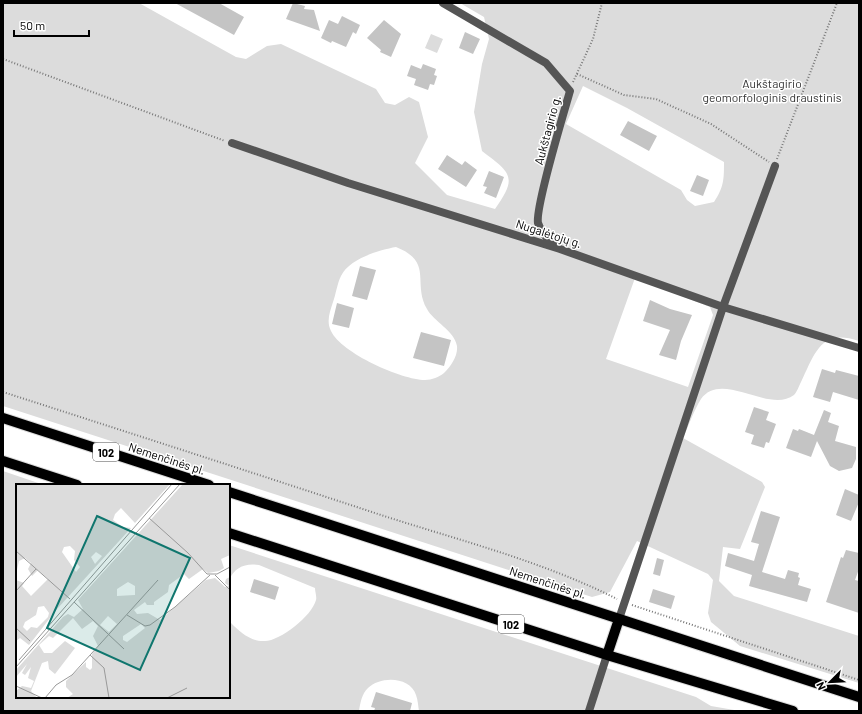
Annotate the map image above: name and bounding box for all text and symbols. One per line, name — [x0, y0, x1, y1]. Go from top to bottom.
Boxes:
scale bar — [14, 12, 89, 38]
text: 50 m — [20, 18, 45, 32]
park label: Aukštagirio geomorfologinis draustinis — [703, 76, 842, 104]
street label: Aukštagirio g. — [531, 94, 563, 166]
street label: Nugalėtojų g. — [514, 216, 584, 250]
street label: Nemenčinės pl. — [127, 439, 207, 477]
road number: 102 — [93, 443, 119, 461]
inset map — [16, 484, 230, 698]
street label: Nemenčinės pl. — [508, 563, 588, 601]
road number: 102 — [498, 615, 524, 633]
north arrow — [810, 662, 850, 702]
text: N — [813, 680, 828, 692]

